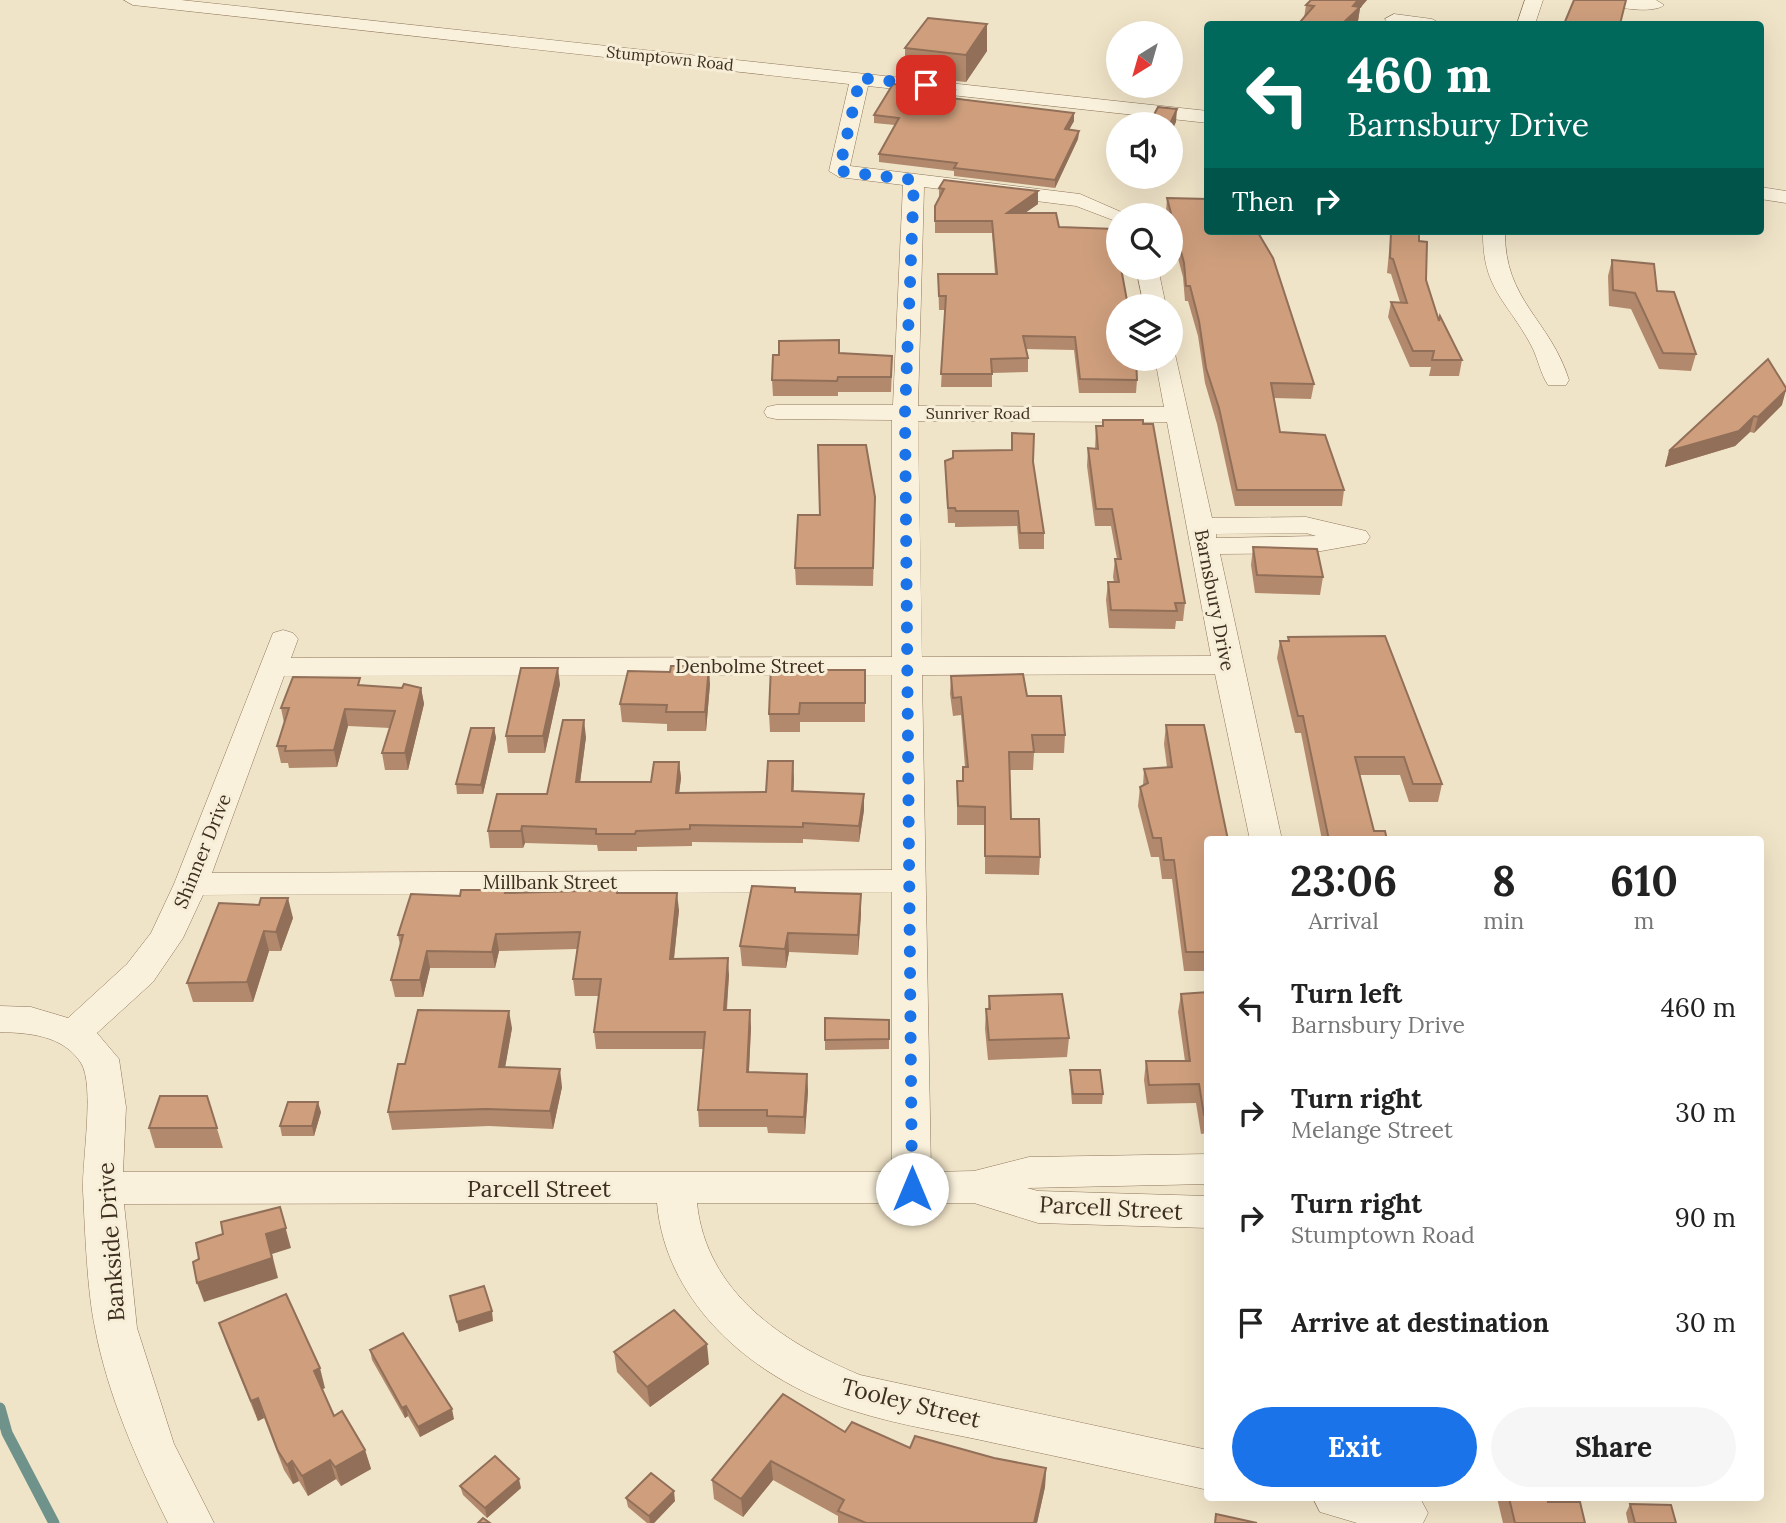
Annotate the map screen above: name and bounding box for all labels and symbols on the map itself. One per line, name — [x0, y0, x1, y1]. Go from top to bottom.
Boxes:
north arrow — [1106, 21, 1183, 98]
street label: Stumptown Road — [605, 41, 735, 75]
pin — [896, 55, 956, 115]
street label: Sunriver Road — [926, 403, 1031, 423]
street label: Barnsbury Drive — [1190, 527, 1240, 673]
street label: Denbolme Street — [675, 654, 825, 678]
street label: Shinner Drive — [168, 790, 236, 912]
street label: Millbank Street — [483, 870, 618, 894]
position arrow — [875, 1152, 949, 1226]
street label: Bankside Drive — [90, 1162, 131, 1323]
street label: Parcell Street — [467, 1174, 611, 1203]
street label: Parcell Street — [1038, 1189, 1184, 1226]
street label: Tooley Street — [838, 1371, 984, 1434]

